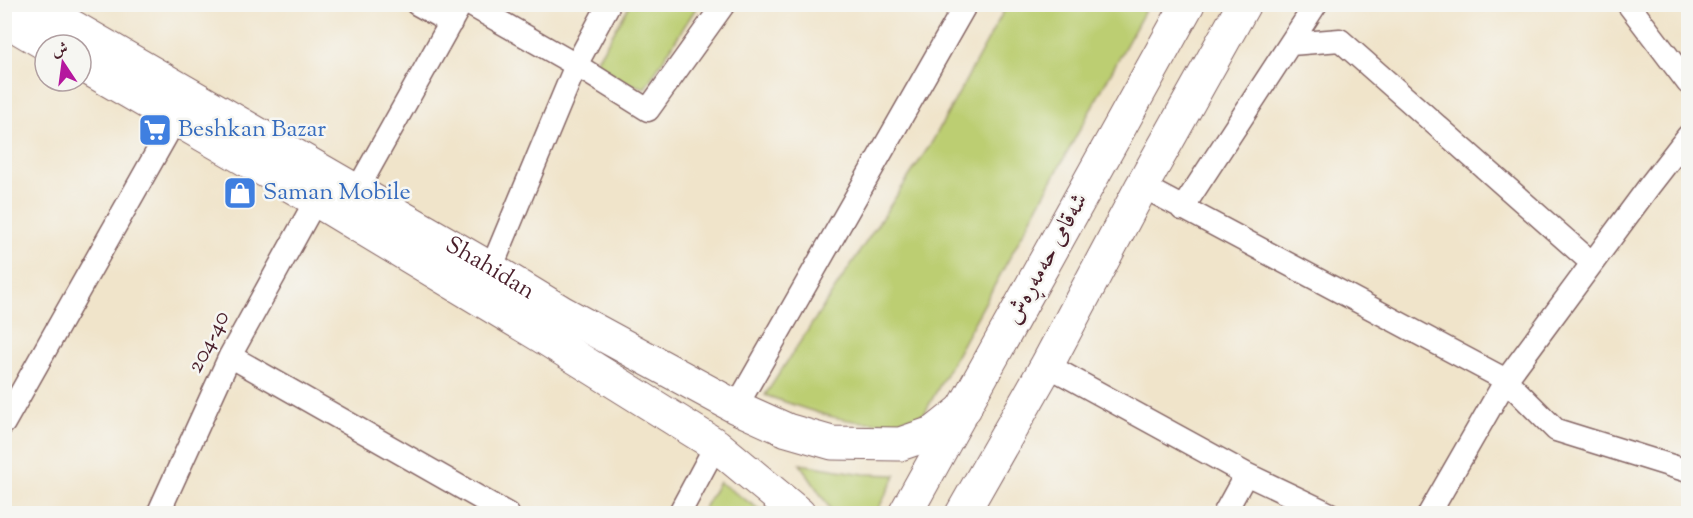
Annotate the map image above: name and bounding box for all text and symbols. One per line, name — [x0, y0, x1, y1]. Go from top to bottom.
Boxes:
north arrow — [33, 33, 93, 93]
text: ش — [50, 38, 71, 64]
supermarket icon: Beshkan Bazar — [137, 112, 173, 148]
place label: Beshkan Bazar — [178, 113, 326, 147]
shop icon: Saman Mobile — [222, 175, 258, 211]
place label: Saman Mobile — [263, 176, 411, 210]
street label: شەقامی حەمەڕەش — [997, 187, 1097, 331]
street label: Shahidan — [439, 229, 541, 309]
street label: 204-40 — [179, 305, 239, 379]

